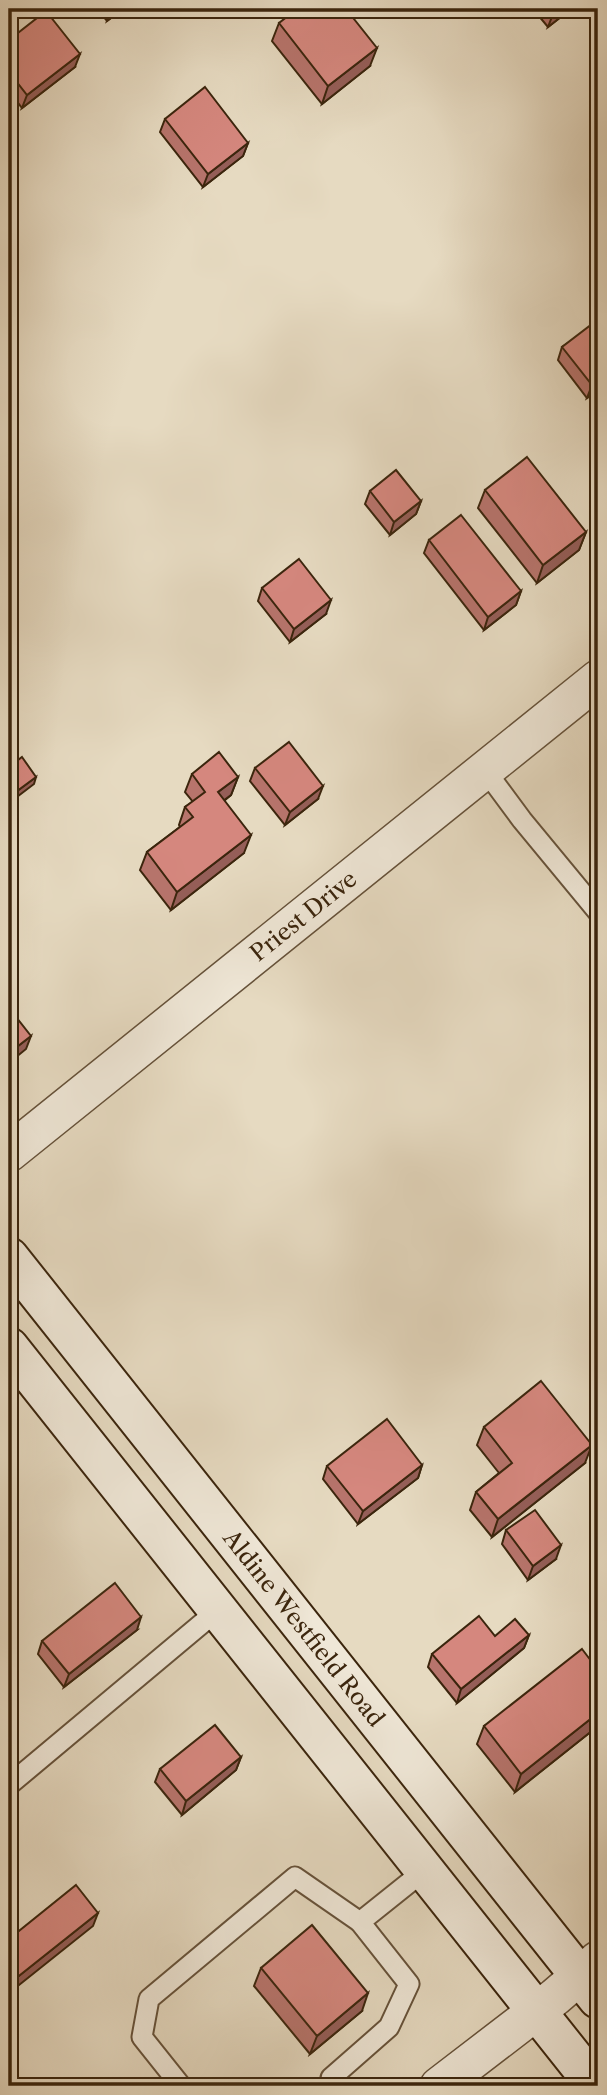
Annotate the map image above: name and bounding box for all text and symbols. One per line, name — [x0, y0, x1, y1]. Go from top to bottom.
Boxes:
street label: Priest Drive — [245, 865, 362, 967]
street label: Aldine Westfield Road — [217, 1524, 390, 1732]

